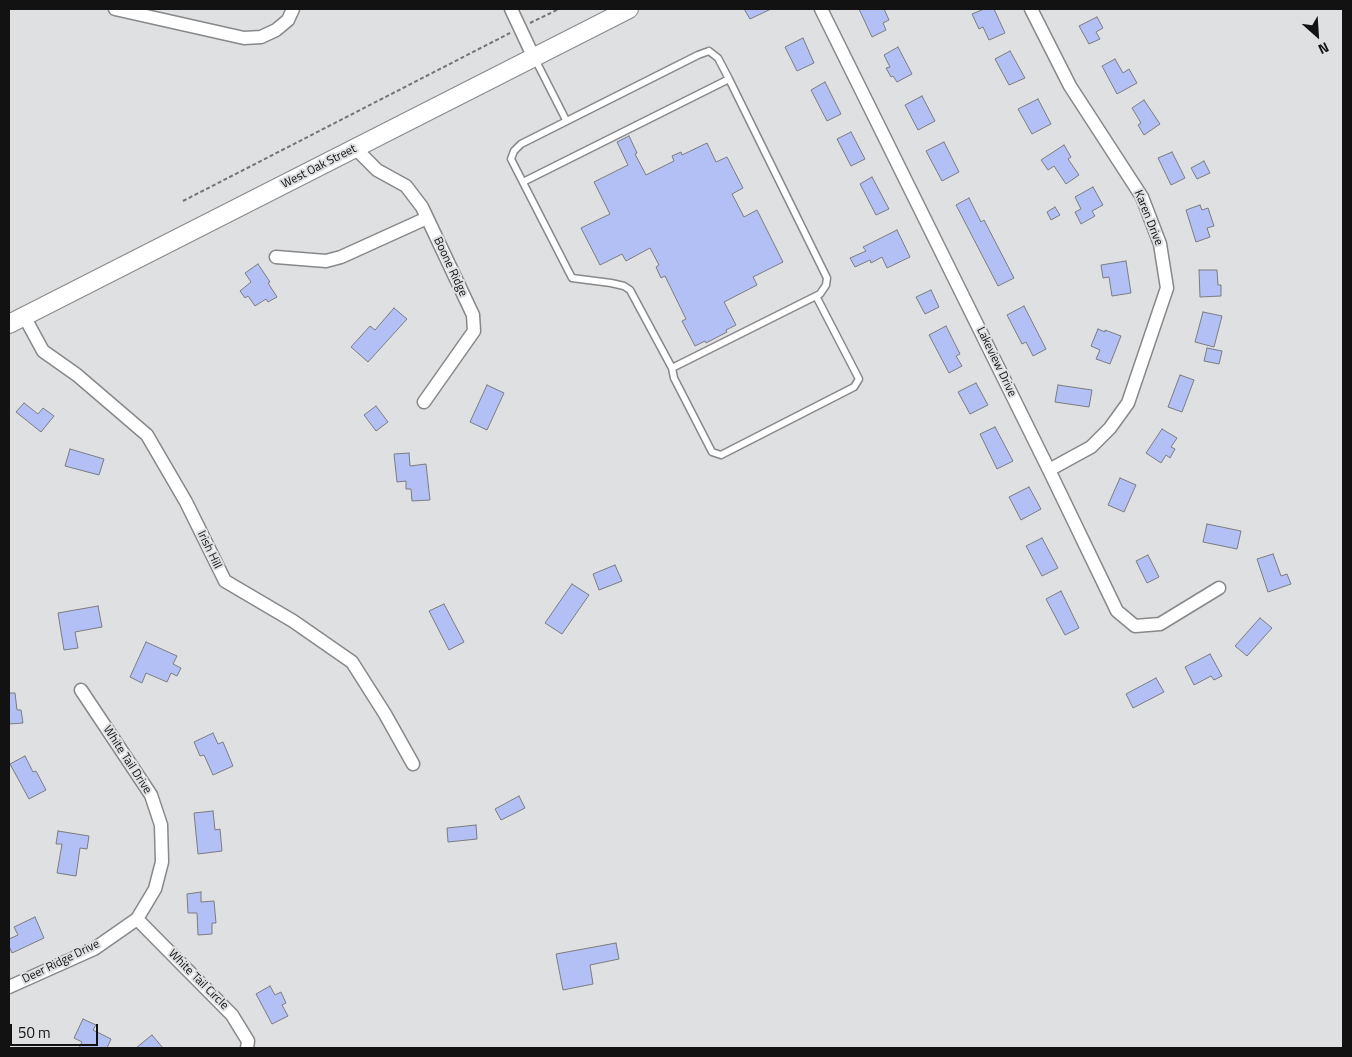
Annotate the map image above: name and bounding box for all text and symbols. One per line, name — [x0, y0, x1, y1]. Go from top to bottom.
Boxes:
north arrow — [1292, 10, 1342, 60]
text: N — [1315, 37, 1333, 60]
street label: West Oak Street — [279, 142, 359, 192]
street label: Karen Drive — [1130, 188, 1166, 248]
street label: Boone Ridge — [430, 235, 470, 299]
street label: Lakeview Drive — [973, 325, 1019, 399]
street label: Irish Hill — [194, 529, 224, 571]
street label: White Tail Drive — [100, 723, 154, 797]
street label: Deer Ridge Drive — [20, 937, 102, 987]
street label: White Tail Circle — [165, 947, 231, 1013]
scale bar — [12, 1014, 100, 1046]
text: 50 m — [18, 1021, 51, 1044]

